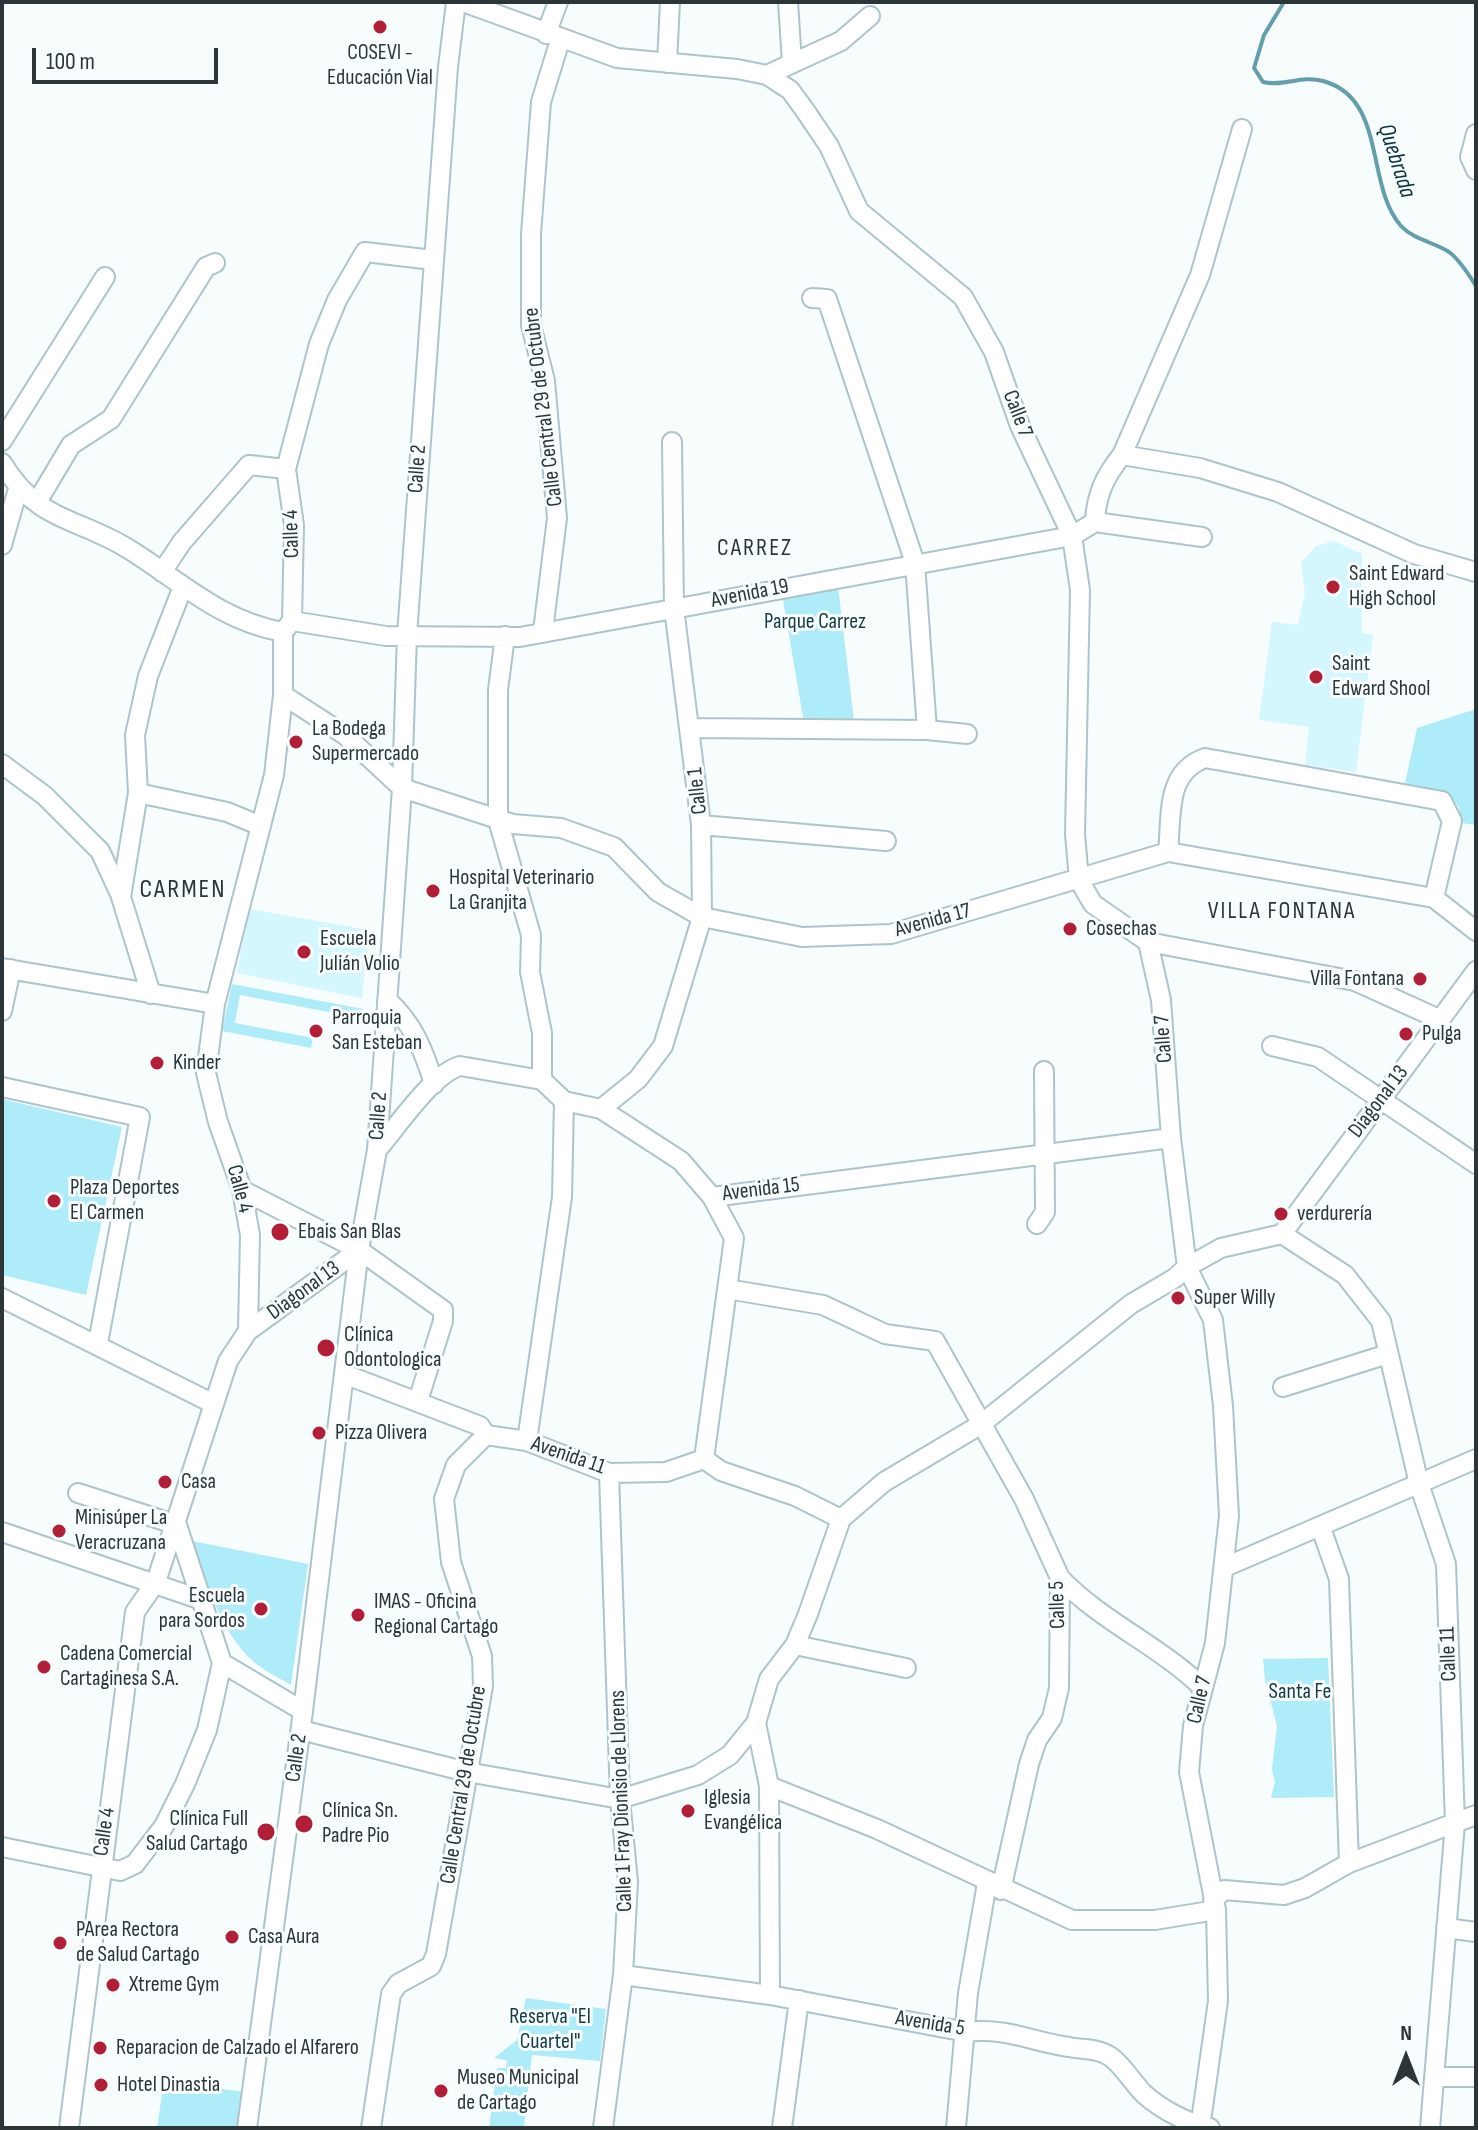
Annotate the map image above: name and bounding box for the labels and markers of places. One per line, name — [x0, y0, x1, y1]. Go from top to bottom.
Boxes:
marker: COSEVI - Educación Vial — [371, 18, 389, 36]
place label: COSEVI - Educación Vial — [327, 40, 433, 92]
place label: Saint Edward High School — [1349, 561, 1445, 612]
marker: Saint Edward High School — [1324, 578, 1342, 596]
place label: Saint Edward Shool — [1332, 651, 1430, 702]
marker: Saint Edward Shool — [1307, 668, 1325, 686]
place label: La Bodega Supermercado — [312, 716, 419, 768]
marker: La Bodega Supermercado — [287, 733, 305, 751]
place label: Hospital Veterinario La Granjita — [449, 865, 594, 916]
marker: Hospital Veterinario La Granjita — [424, 882, 442, 900]
place label: Cosechas — [1086, 916, 1157, 942]
marker: Cosechas — [1061, 920, 1079, 938]
place label: Escuela Julián Volio — [320, 926, 400, 978]
marker: Escuela Julián Volio — [295, 943, 313, 961]
place label: Villa Fontana — [1310, 966, 1404, 992]
marker: Villa Fontana — [1411, 970, 1429, 988]
place label: Parroquia San Esteban — [332, 1005, 422, 1056]
place label: Pulga — [1422, 1021, 1462, 1047]
marker: Parroquia San Esteban — [307, 1022, 325, 1040]
marker: Pulga — [1397, 1025, 1415, 1043]
place label: Kinder — [173, 1050, 221, 1076]
marker: Kinder — [148, 1054, 166, 1072]
place label: Plaza Deportes El Carmen — [70, 1175, 179, 1226]
marker: Plaza Deportes El Carmen — [45, 1192, 63, 1210]
place label: verdurería — [1297, 1201, 1372, 1227]
marker: verdurería — [1272, 1205, 1290, 1223]
place label: Ebais San Blas — [298, 1219, 401, 1245]
marker: Ebais San Blas — [269, 1221, 291, 1243]
place label: Super Willy — [1194, 1285, 1275, 1311]
marker: Super Willy — [1169, 1289, 1187, 1307]
place label: Clínica Odontologica — [344, 1322, 441, 1374]
marker: Clínica Odontologica — [315, 1337, 337, 1359]
place label: Pizza Olivera — [335, 1420, 427, 1446]
marker: Pizza Olivera — [310, 1424, 328, 1442]
place label: Casa — [181, 1469, 216, 1495]
marker: Casa — [156, 1473, 174, 1491]
place label: Minisúper La Veracruzana — [75, 1505, 167, 1556]
marker: Minisúper La Veracruzana — [50, 1522, 68, 1540]
place label: Escuela para Sordos — [159, 1583, 245, 1634]
place label: IMAS - Oficina Regional Cartago — [374, 1589, 498, 1640]
marker: Escuela para Sordos — [252, 1600, 270, 1618]
marker: IMAS - Oficina Regional Cartago — [349, 1606, 367, 1624]
place label: Cadena Comercial Cartaginesa S.A. — [60, 1641, 192, 1692]
marker: Cadena Comercial Cartaginesa S.A. — [35, 1658, 53, 1676]
place label: Iglesia Evangélica — [704, 1785, 782, 1836]
place label: Clínica Sn. Padre Pio — [322, 1798, 398, 1850]
marker: Iglesia Evangélica — [679, 1802, 697, 1820]
place label: Clínica Full Salud Cartago — [146, 1806, 248, 1858]
marker: Clínica Sn. Padre Pio — [293, 1813, 315, 1835]
marker: Clínica Full Salud Cartago — [255, 1821, 277, 1843]
place label: PArea Rectora de Salud Cartago — [76, 1917, 200, 1968]
place label: Casa Aura — [248, 1924, 320, 1950]
marker: Casa Aura — [223, 1928, 241, 1946]
marker: PArea Rectora de Salud Cartago — [51, 1934, 69, 1952]
place label: Xtreme Gym — [129, 1972, 219, 1998]
marker: Xtreme Gym — [104, 1976, 122, 1994]
place label: Reparacion de Calzado el Alfarero — [116, 2035, 359, 2061]
marker: Reparacion de Calzado el Alfarero — [91, 2039, 109, 2057]
place label: Museo Municipal de Cartago — [457, 2065, 579, 2116]
place label: Hotel Dinastia — [117, 2072, 220, 2098]
marker: Hotel Dinastia — [92, 2076, 110, 2094]
marker: Museo Municipal de Cartago — [432, 2082, 450, 2100]

